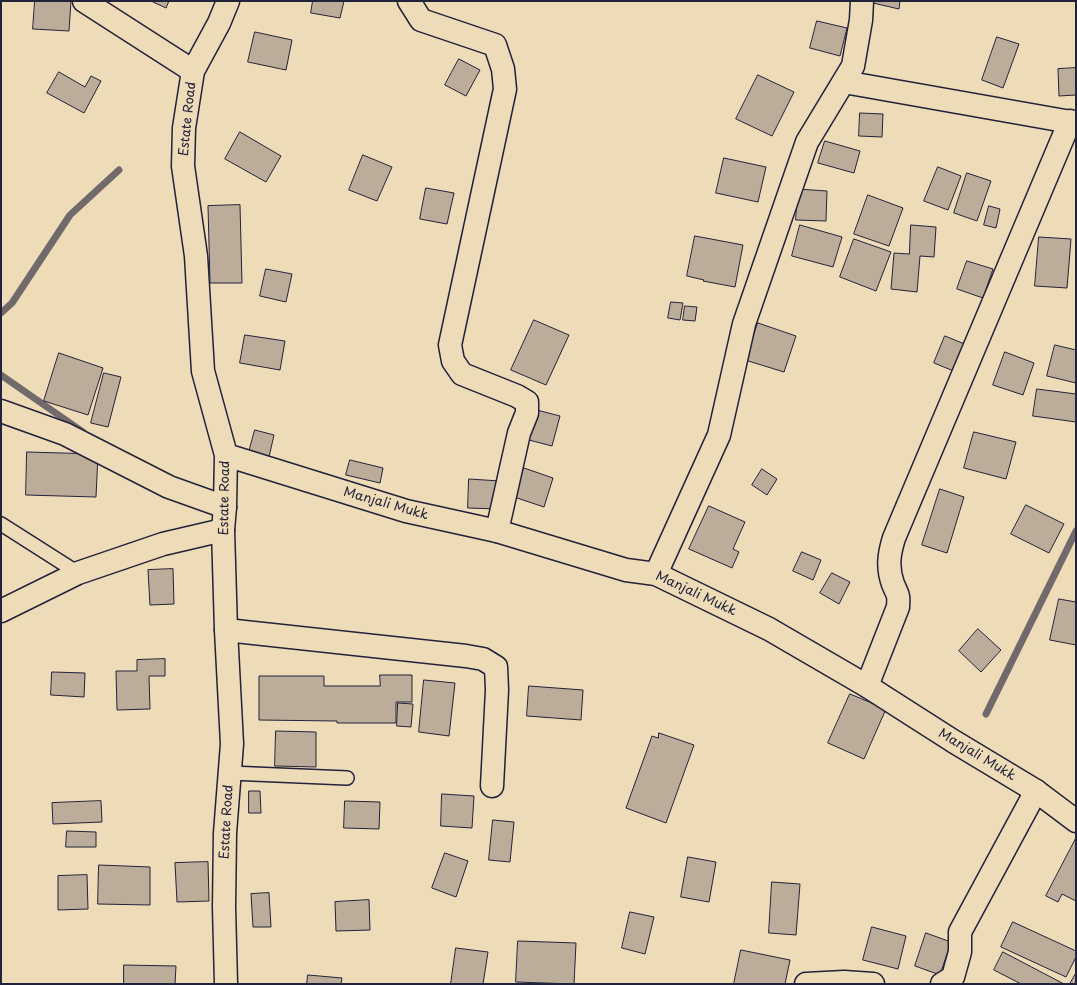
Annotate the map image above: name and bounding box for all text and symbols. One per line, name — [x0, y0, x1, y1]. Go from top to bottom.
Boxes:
street label: Estate Road — [176, 81, 200, 157]
street label: Estate Road — [217, 460, 233, 536]
street label: Manjali Mukk — [342, 484, 430, 524]
street label: Manjali Mukk — [653, 568, 739, 620]
street label: Manjali Mukk — [935, 726, 1019, 784]
street label: Estate Road — [217, 784, 237, 860]

